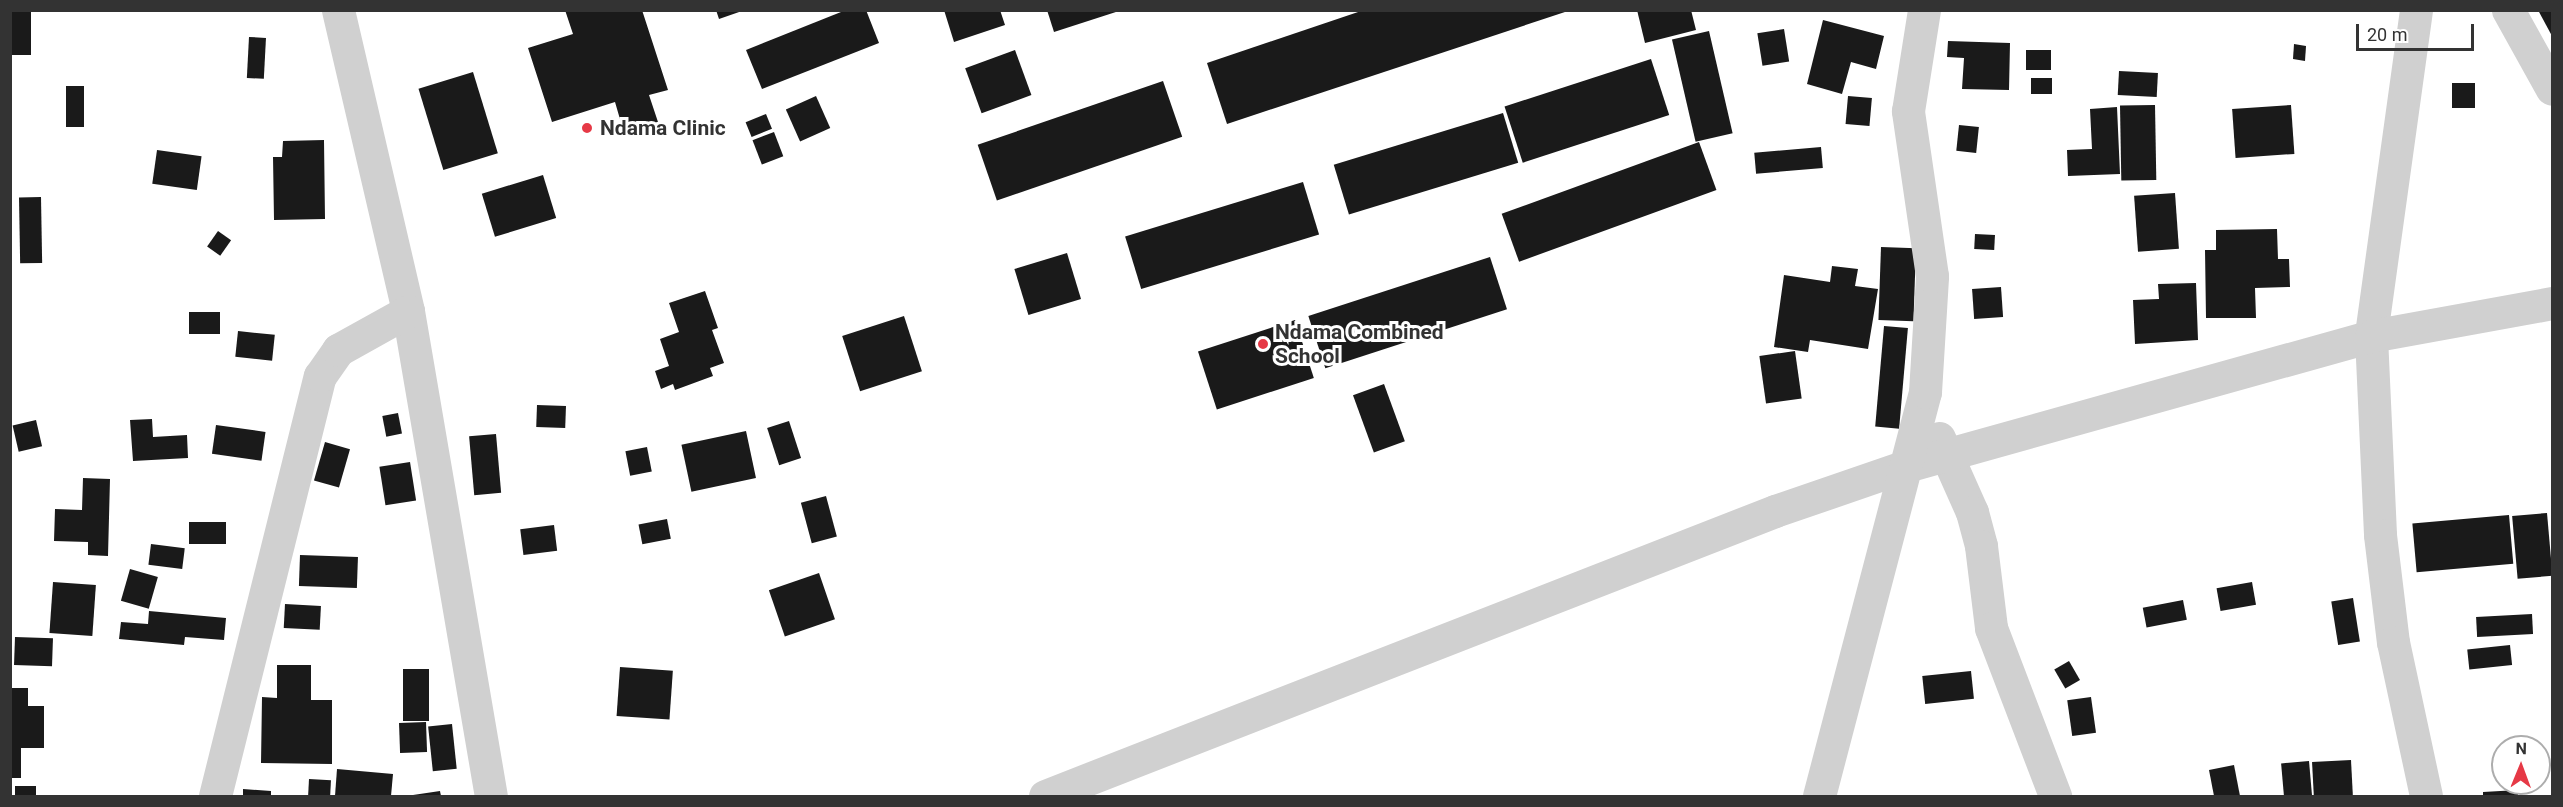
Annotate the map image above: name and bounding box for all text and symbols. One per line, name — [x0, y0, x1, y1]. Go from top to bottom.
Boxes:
scale bar — [2359, 12, 2478, 50]
text: 20 m — [2367, 24, 2407, 45]
place label: Ndama Clinic — [600, 115, 726, 141]
marker: Ndama Clinic — [578, 119, 596, 137]
place label: Ndama Combined School — [1275, 319, 1444, 369]
marker: Ndama Combined School — [1256, 337, 1270, 351]
north arrow — [2491, 735, 2551, 795]
text: N — [2515, 739, 2527, 758]

